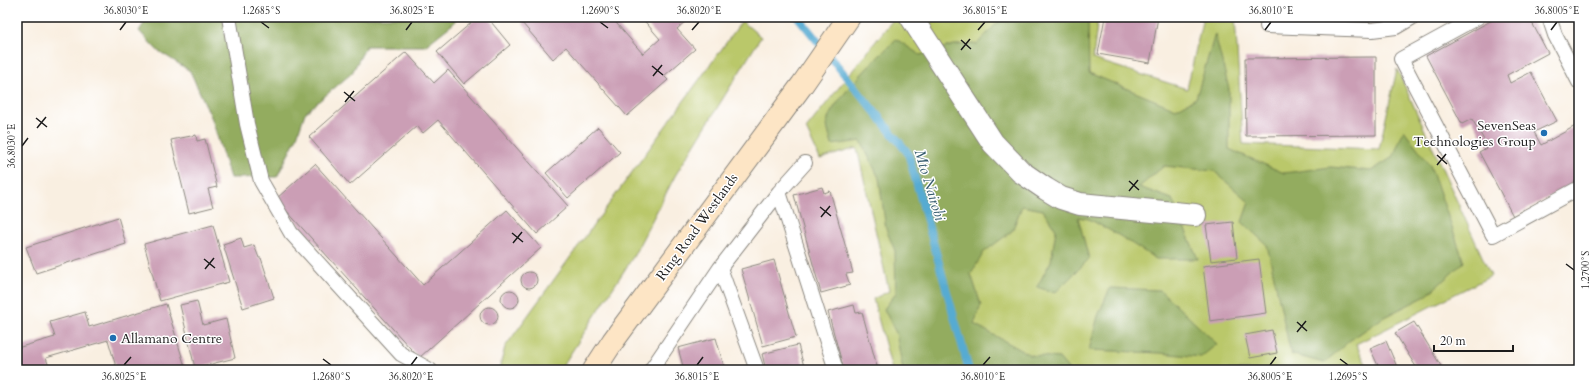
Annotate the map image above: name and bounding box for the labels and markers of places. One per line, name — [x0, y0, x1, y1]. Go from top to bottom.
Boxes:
place label: SevenSeas Technologies Group — [1413, 116, 1536, 151]
marker: SevenSeas Technologies Group — [1539, 128, 1549, 138]
place label: Allamano Centre — [121, 329, 222, 348]
marker: Allamano Centre — [108, 333, 118, 343]

